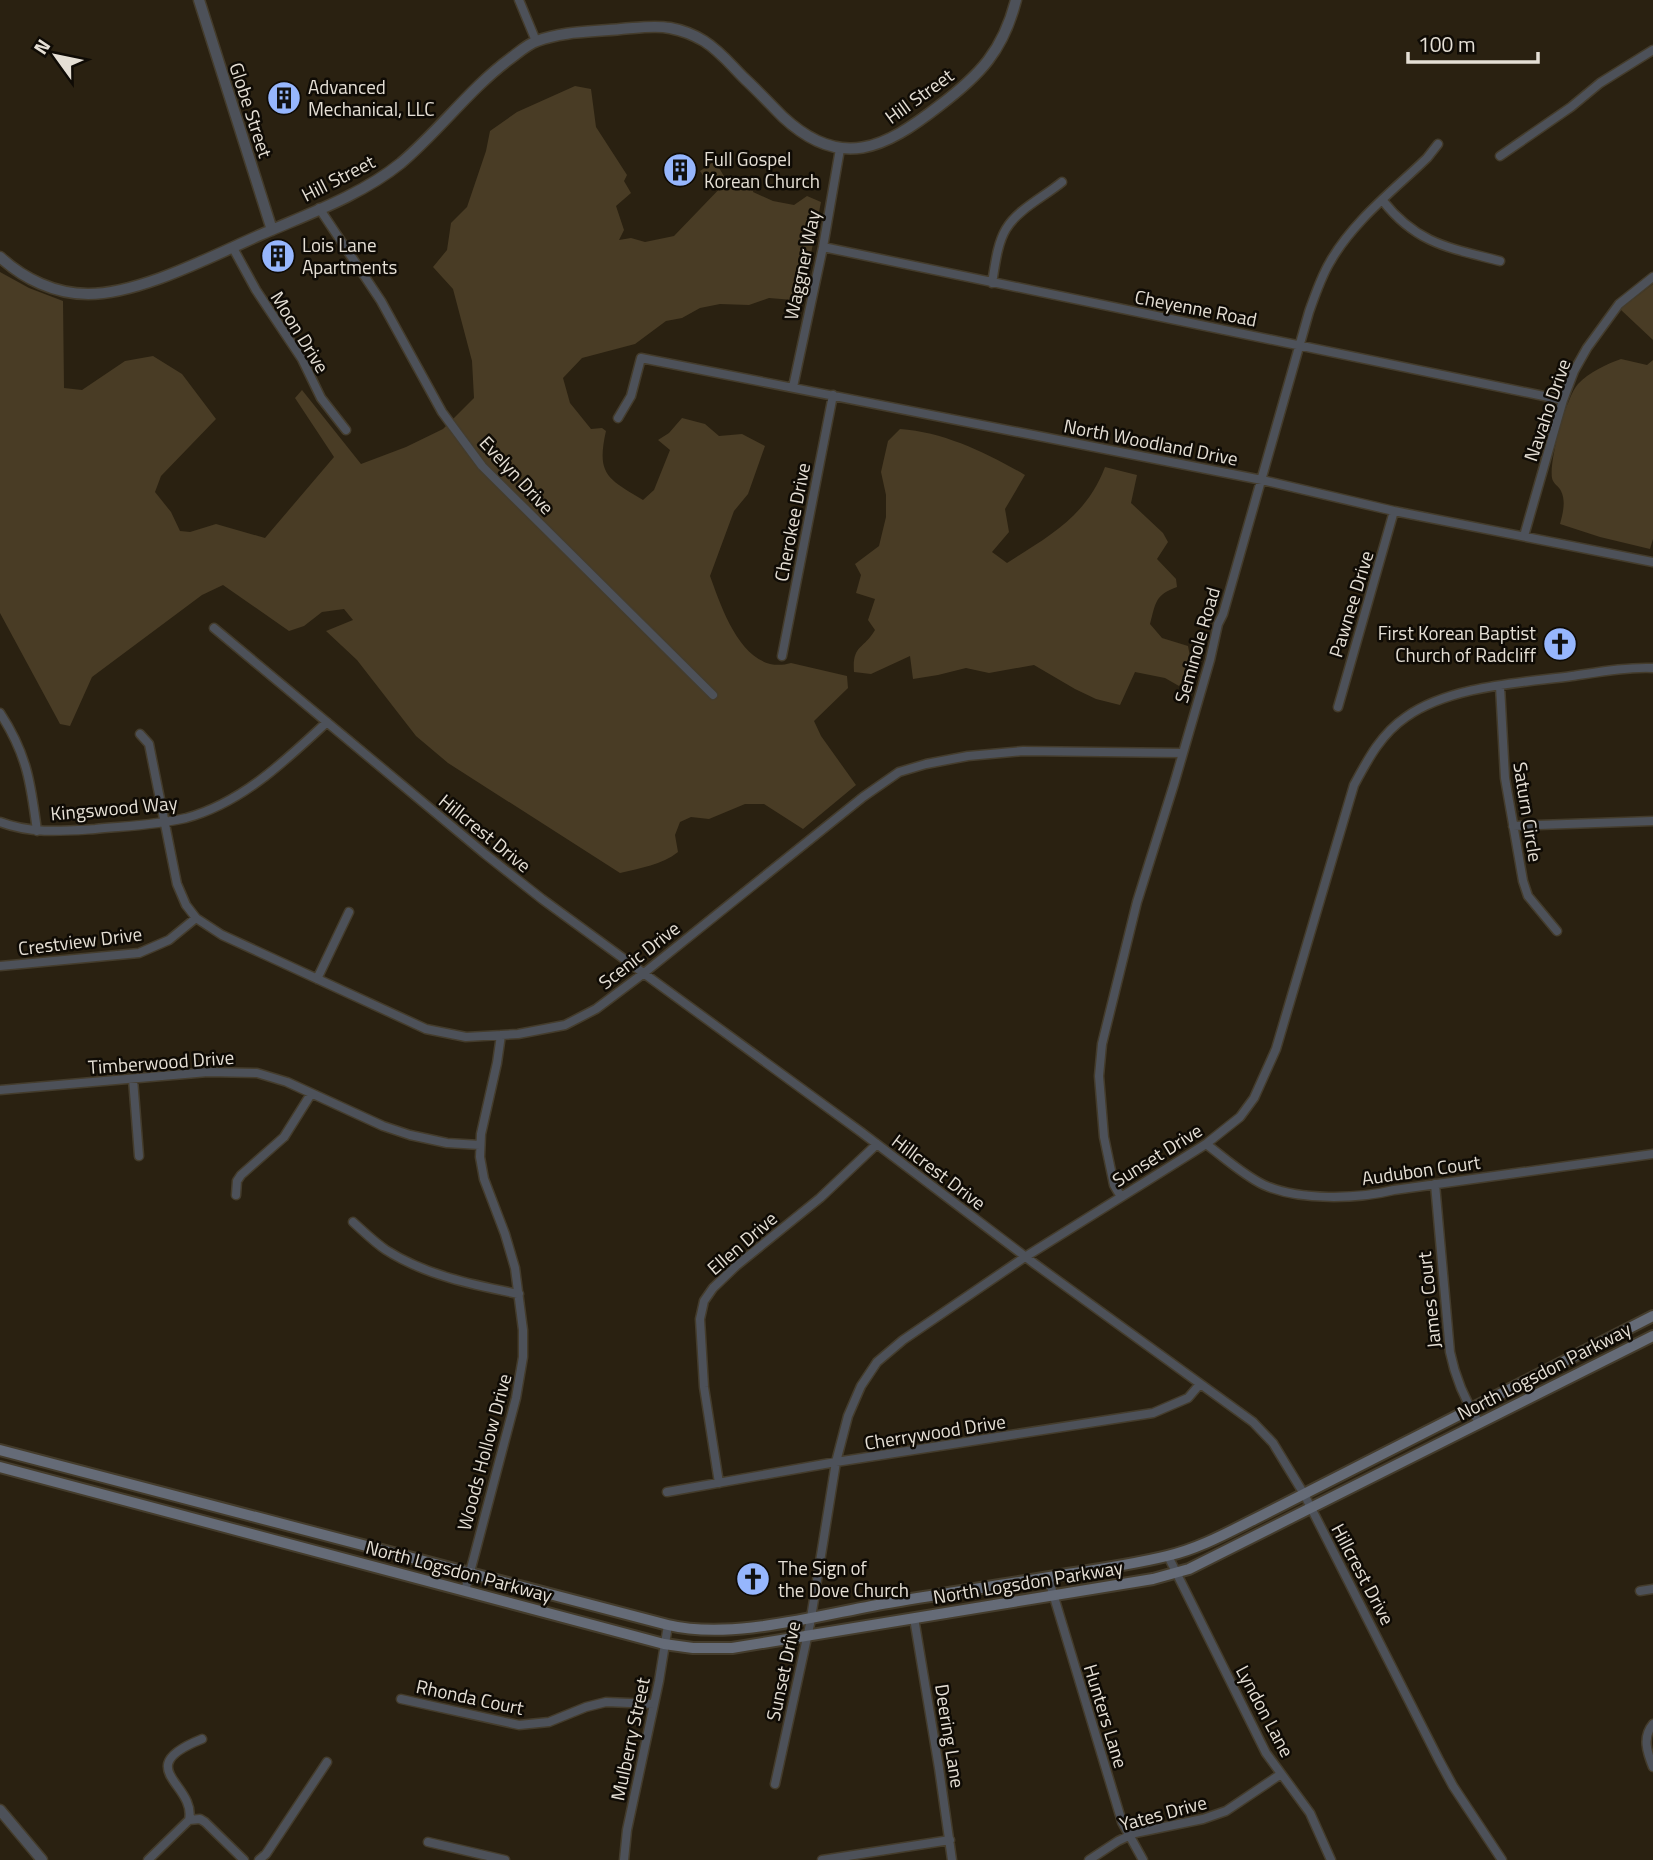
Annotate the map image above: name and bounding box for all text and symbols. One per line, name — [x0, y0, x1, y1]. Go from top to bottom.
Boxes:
north arrow — [21, 21, 91, 91]
scale bar — [1408, 21, 1538, 65]
text: 100 m — [1418, 28, 1475, 60]
text: N — [26, 33, 57, 60]
street label: Globe Street — [222, 58, 281, 162]
street label: Hill Street — [878, 60, 959, 131]
place label: Advanced Mechanical, LLC — [308, 72, 435, 123]
building icon: Advanced Mechanical, LLC — [265, 79, 303, 117]
place label: Full Gospel Korean Church — [704, 144, 820, 195]
street label: Hill Street — [296, 147, 380, 208]
building icon: Full Gospel Korean Church — [661, 151, 699, 189]
street label: Waggner Way — [776, 207, 827, 322]
place label: Lois Lane Apartments — [302, 230, 397, 281]
building icon: Lois Lane Apartments — [259, 237, 297, 275]
street label: Cheyenne Road — [1133, 281, 1260, 334]
street label: Moon Drive — [264, 285, 337, 378]
street label: Navaho Drive — [1515, 355, 1578, 465]
street label: North Woodland Drive — [1062, 410, 1241, 473]
street label: Evelyn Drive — [473, 429, 562, 521]
street label: Cherokee Drive — [766, 460, 817, 584]
street label: Pawnee Drive — [1321, 547, 1381, 661]
street label: Seminole Road — [1166, 583, 1227, 706]
place label: First Korean Baptist Church of Radcliff — [1378, 618, 1537, 669]
church icon: First Korean Baptist Church of Radcliff — [1541, 625, 1579, 663]
street label: Saturn Circle — [1506, 760, 1551, 864]
street label: Hillcrest Drive — [433, 786, 538, 879]
street label: Kingswood Way — [49, 787, 179, 828]
street label: Scenic Drive — [592, 913, 686, 996]
street label: Crestview Drive — [16, 919, 144, 962]
street label: Timberwood Drive — [87, 1042, 235, 1081]
street label: Sunset Drive — [1106, 1115, 1207, 1194]
street label: Hillcrest Drive — [886, 1127, 992, 1217]
street label: Audubon Court — [1360, 1147, 1482, 1192]
street label: Ellen Drive — [700, 1204, 783, 1281]
street label: James Court — [1409, 1250, 1448, 1350]
street label: North Logsdon Parkway — [1452, 1314, 1636, 1427]
street label: Woods Hollow Drive — [449, 1370, 518, 1534]
street label: Cherrywood Drive — [862, 1406, 1008, 1457]
street label: Hillcrest Drive — [1325, 1518, 1402, 1630]
street label: North Logsdon Parkway — [363, 1532, 556, 1609]
street label: North Logsdon Parkway — [931, 1552, 1125, 1611]
place label: The Sign of the Dove Church — [778, 1553, 909, 1604]
church icon: The Sign of the Dove Church — [734, 1560, 772, 1598]
street label: Sunset Drive — [758, 1618, 807, 1723]
street label: Hunters Lane — [1077, 1660, 1136, 1771]
street label: Lyndon Lane — [1229, 1660, 1302, 1762]
street label: Rhonda Court — [414, 1671, 527, 1722]
street label: Mulberry Street — [602, 1674, 657, 1803]
street label: Deering Lane — [928, 1682, 973, 1790]
street label: Yates Drive — [1116, 1787, 1210, 1838]

